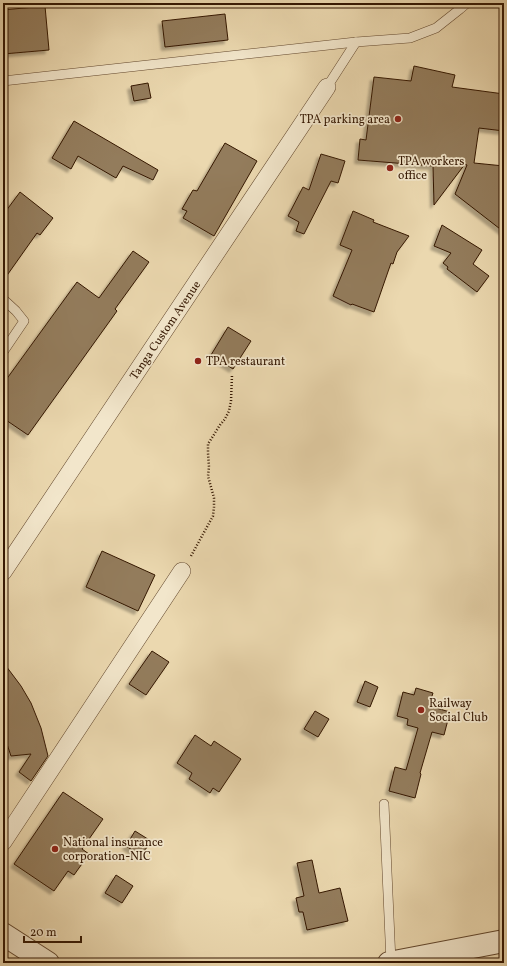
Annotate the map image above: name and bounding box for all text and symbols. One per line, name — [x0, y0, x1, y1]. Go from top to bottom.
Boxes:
place label: TPA parking area — [300, 112, 390, 128]
marker: TPA parking area — [393, 114, 403, 124]
place label: TPA workers office — [398, 154, 464, 184]
marker: TPA workers office — [385, 163, 395, 173]
street label: Tanga Custom Avenue — [127, 278, 205, 383]
place label: TPA restaurant — [206, 354, 285, 370]
marker: TPA restaurant — [193, 356, 203, 366]
place label: Railway Social Club — [429, 696, 488, 726]
marker: Railway Social Club — [416, 705, 426, 715]
place label: National insurance corporation-NIC — [63, 835, 163, 865]
marker: National insurance corporation-NIC — [50, 844, 60, 854]
scale bar — [24, 918, 81, 944]
text: 20 m — [30, 925, 57, 941]

